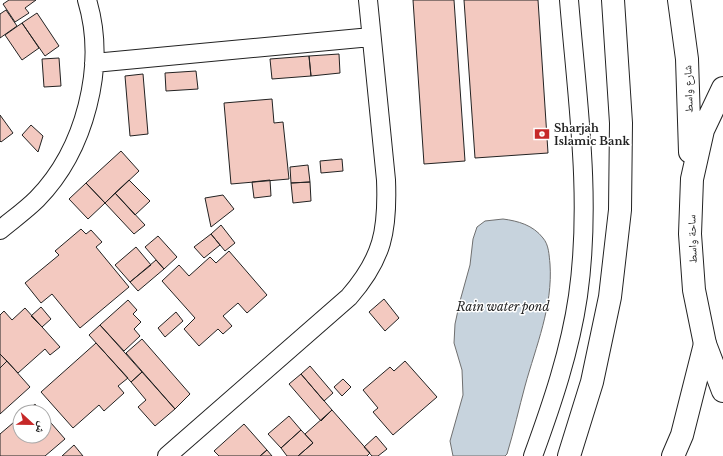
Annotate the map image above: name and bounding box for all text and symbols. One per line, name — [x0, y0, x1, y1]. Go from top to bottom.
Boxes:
street label: شارع واسط — [680, 65, 696, 113]
place label: Sharjah Islamic Bank — [554, 121, 630, 148]
bank icon: Sharjah Islamic Bank — [533, 125, 551, 143]
street label: ساحة واسط — [684, 214, 700, 264]
water label: Rain water pond — [455, 299, 550, 314]
north arrow — [12, 404, 52, 444]
text: ش — [32, 419, 50, 436]

